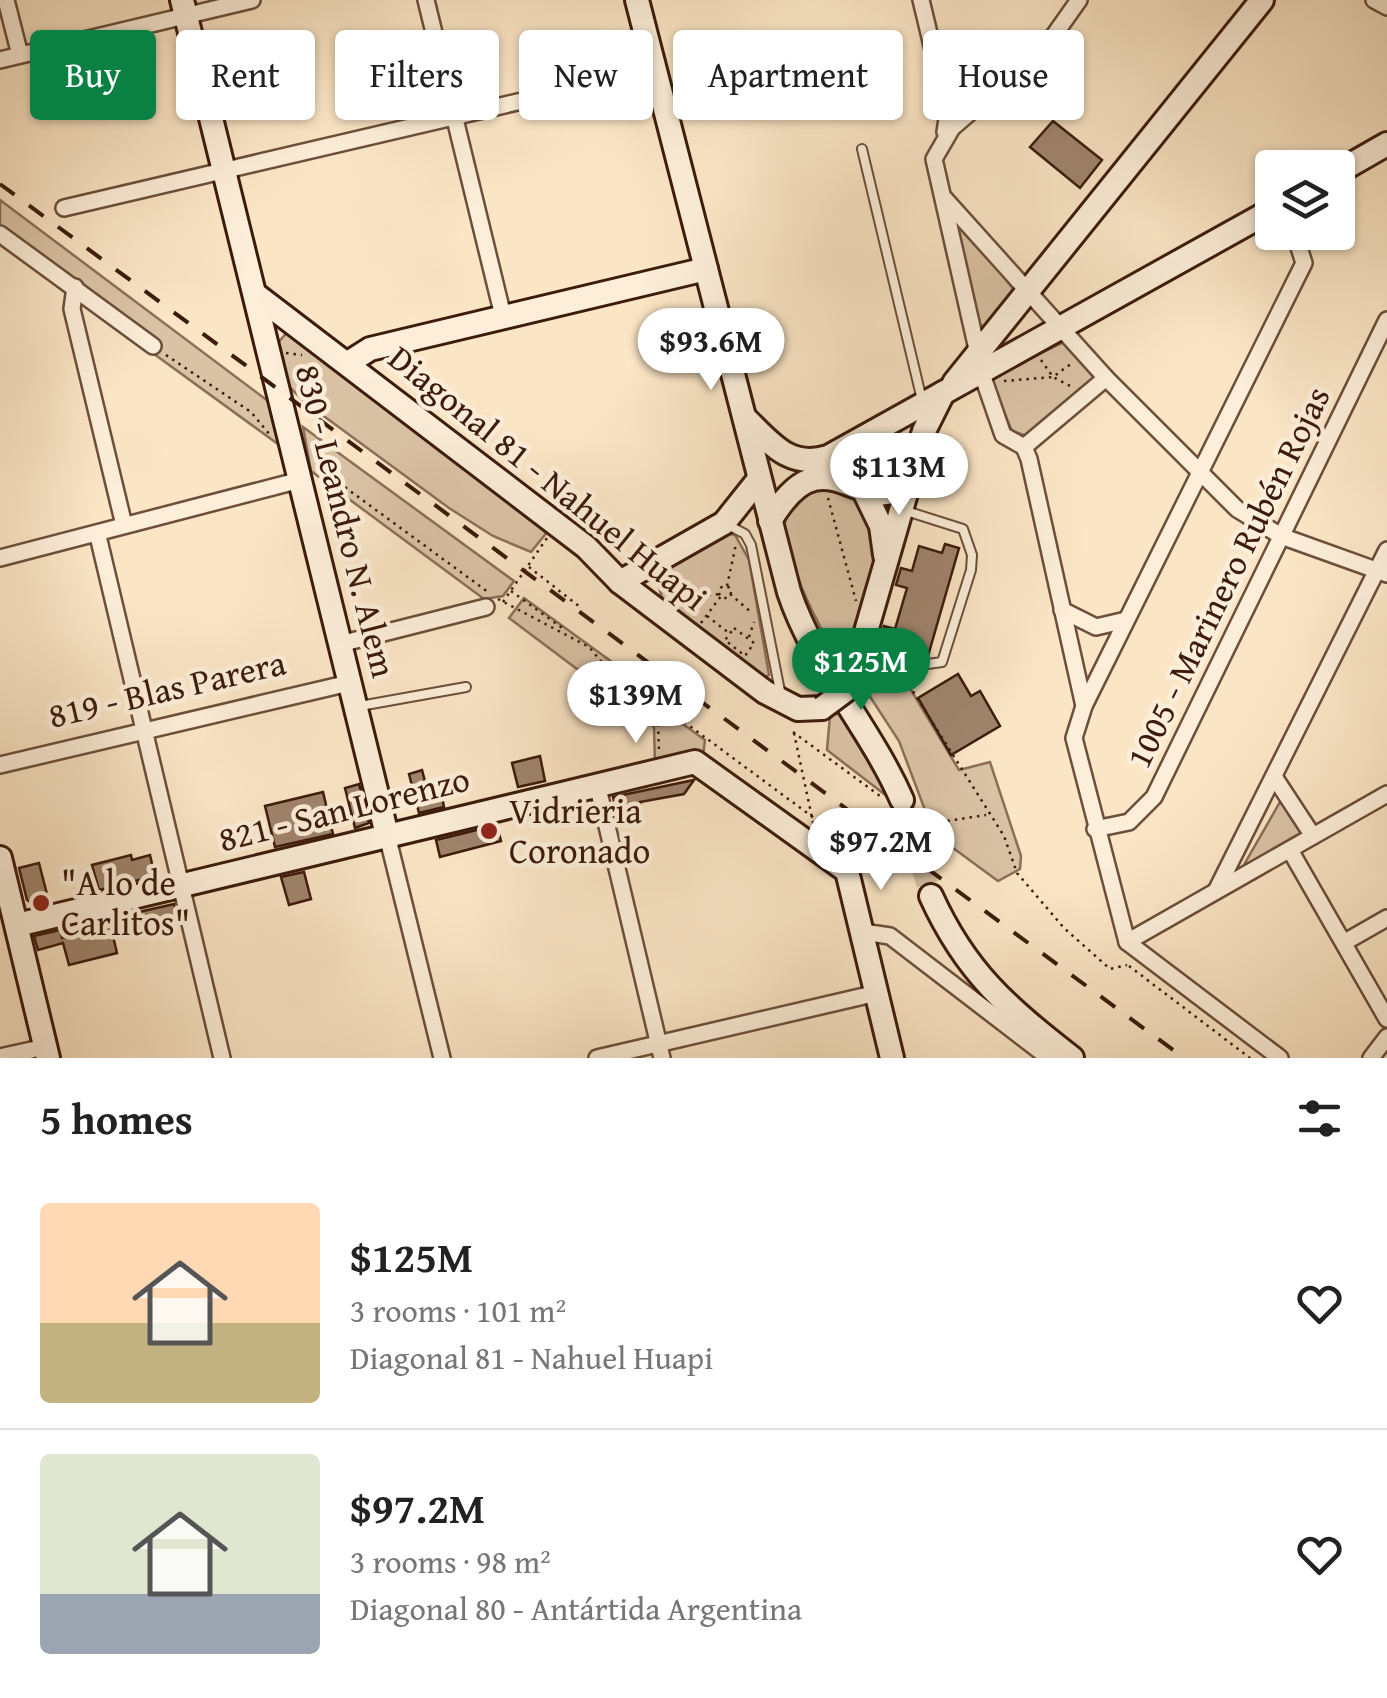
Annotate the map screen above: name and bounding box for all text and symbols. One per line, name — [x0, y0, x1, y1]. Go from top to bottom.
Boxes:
chip: Buy — [30, 30, 156, 120]
chip: Rent — [176, 30, 315, 120]
chip: Filters — [335, 30, 499, 120]
chip: New — [519, 30, 653, 120]
chip: Apartment — [673, 30, 903, 120]
chip: House — [923, 30, 1084, 120]
map controls — [1255, 150, 1355, 250]
button: layers — [1255, 150, 1355, 250]
pin: $93.6M — [630, 308, 792, 393]
text: $93.6M — [660, 317, 762, 364]
street label: Diagonal 81 - Nahuel Huapi — [378, 333, 719, 622]
street label: 830 - Leandro N. Alem — [283, 359, 410, 683]
street label: 1005 - Marinero Rubén Rojas — [1113, 377, 1342, 776]
pin: $113M — [829, 433, 969, 518]
text: $113M — [852, 442, 946, 489]
pin: $125M — [791, 628, 931, 713]
street label: 819 - Blas Parera — [43, 636, 291, 741]
text: $125M — [814, 637, 908, 684]
pin: $139M — [566, 661, 706, 746]
text: $139M — [589, 670, 683, 717]
street label: 821 - San Lorenzo — [213, 753, 475, 864]
place label: Vidrieria Coronado — [509, 785, 650, 876]
pin: $97.2M — [800, 808, 962, 893]
text: $97.2M — [830, 817, 932, 864]
marker: Vidrieria Coronado — [478, 820, 500, 842]
place label: "A lo de Carlitos" — [61, 857, 190, 948]
marker: "A lo de Carlitos" — [30, 892, 52, 914]
text: 5 homes — [40, 1088, 193, 1149]
icon: filters — [1292, 1091, 1347, 1146]
text: $125M — [350, 1226, 473, 1287]
icon: home — [120, 1243, 240, 1363]
icon: heart — [1292, 1276, 1347, 1331]
text: 3 rooms · 101 m² — [350, 1287, 566, 1334]
text: Diagonal 81 - Nahuel Huapi — [350, 1334, 713, 1381]
text: $97.2M — [350, 1477, 485, 1538]
icon: home — [120, 1494, 240, 1614]
icon: heart — [1292, 1527, 1347, 1582]
text: 3 rooms · 98 m² — [350, 1538, 551, 1585]
text: Diagonal 80 - Antártida Argentina — [350, 1585, 802, 1632]

